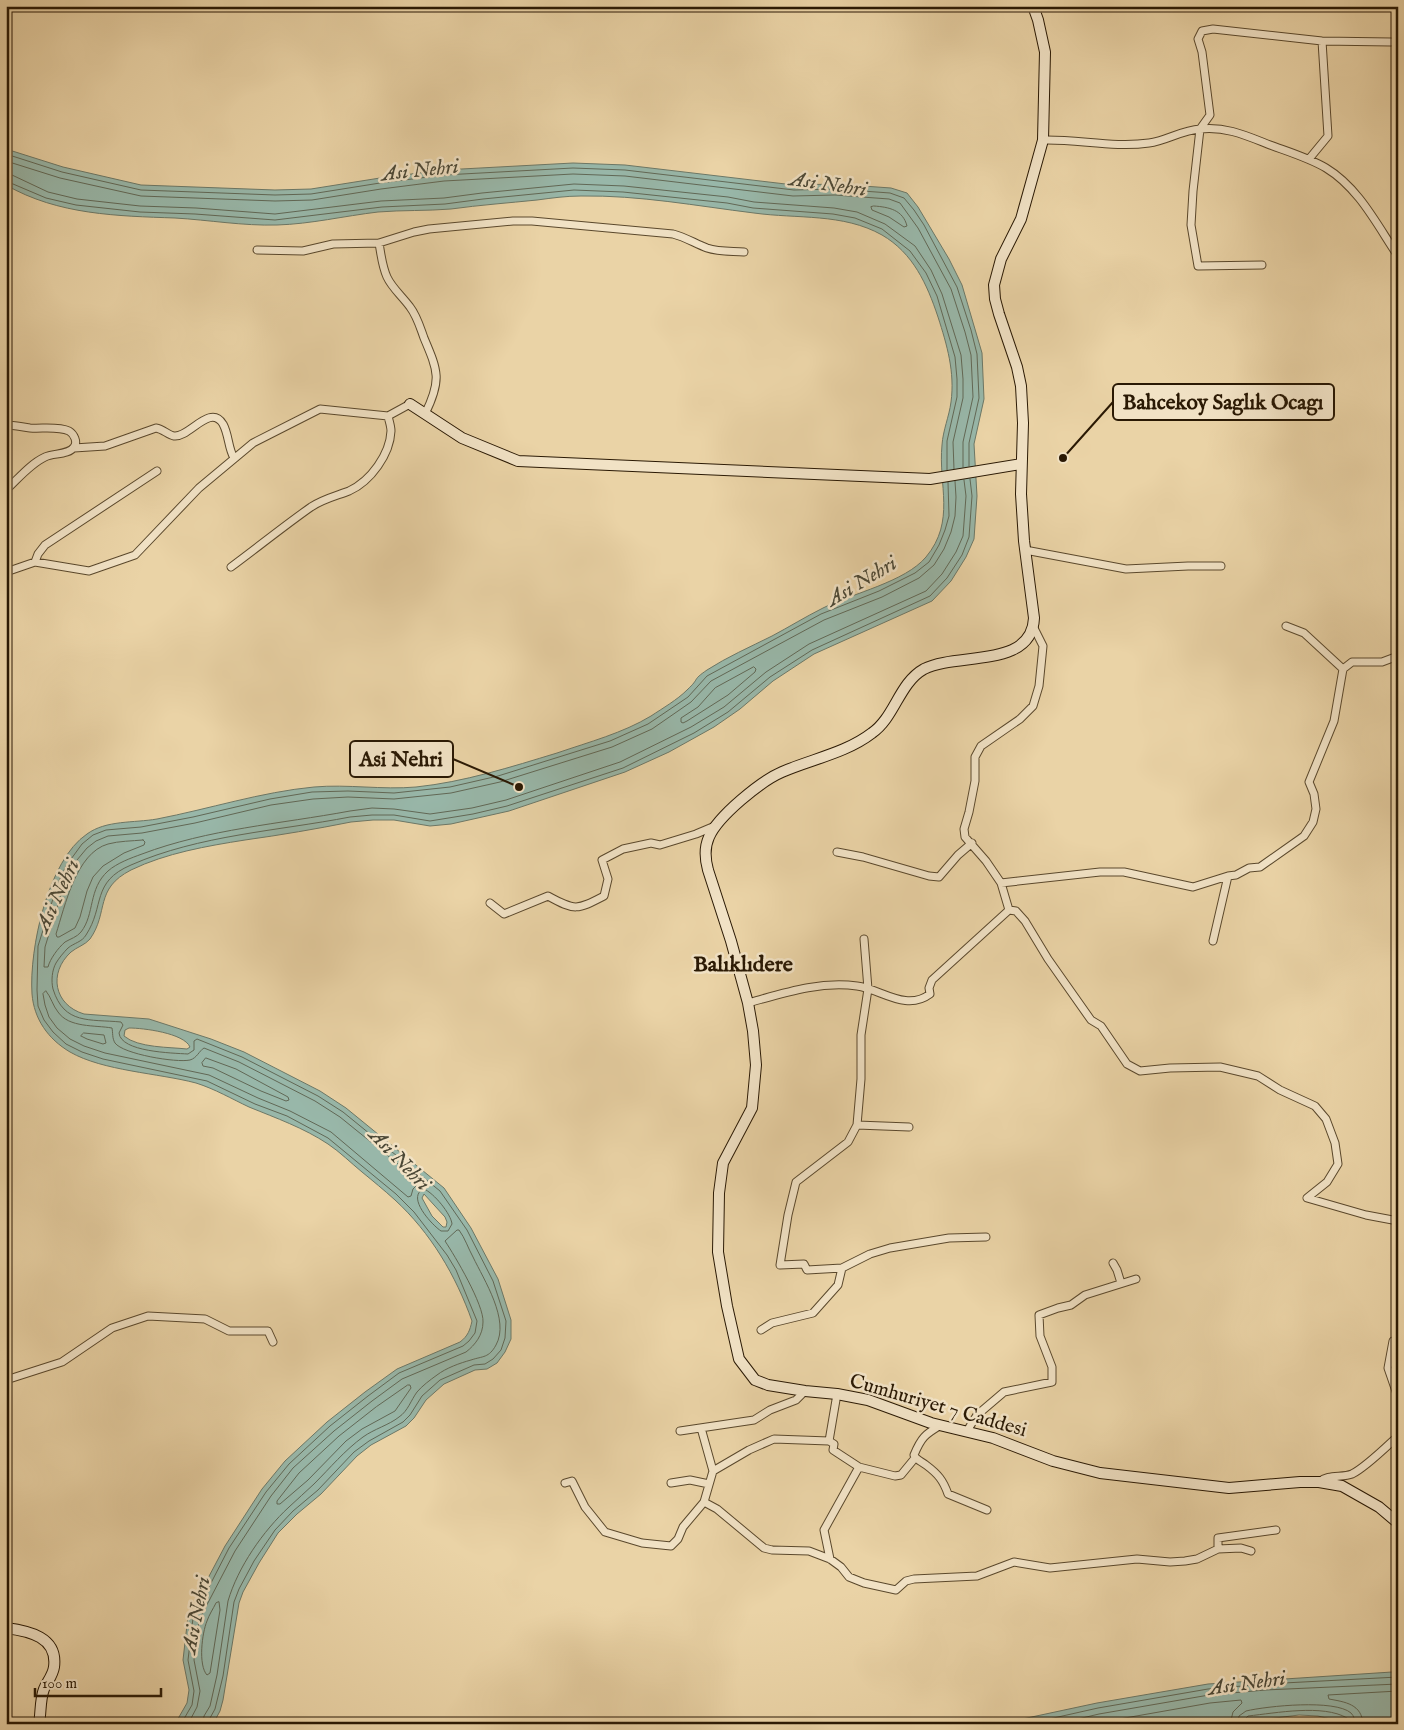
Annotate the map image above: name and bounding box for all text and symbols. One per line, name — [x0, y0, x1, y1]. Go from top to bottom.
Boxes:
water label: Asi Nehri — [378, 153, 462, 189]
water label: Asi Nehri — [786, 166, 870, 204]
callout: Bahcekoy Saglık Ocagı — [1113, 384, 1334, 420]
text: Bahcekoy Saglık Ocagı — [1123, 390, 1324, 417]
water label: Asi Nehri — [820, 550, 904, 614]
callout: Asi Nehri — [350, 741, 453, 777]
text: Asi Nehri — [358, 747, 443, 774]
water label: Asi Nehri — [29, 854, 87, 939]
district label: Balıklıdere — [693, 951, 793, 979]
water label: Asi Nehri — [361, 1121, 437, 1199]
street label: Cumhuriyet 7 Caddesi — [847, 1369, 1029, 1443]
water label: Asi Nehri — [176, 1573, 218, 1657]
scale bar — [35, 1665, 161, 1697]
water label: Asi Nehri — [1205, 1665, 1289, 1703]
text: 100 m — [42, 1674, 78, 1693]

